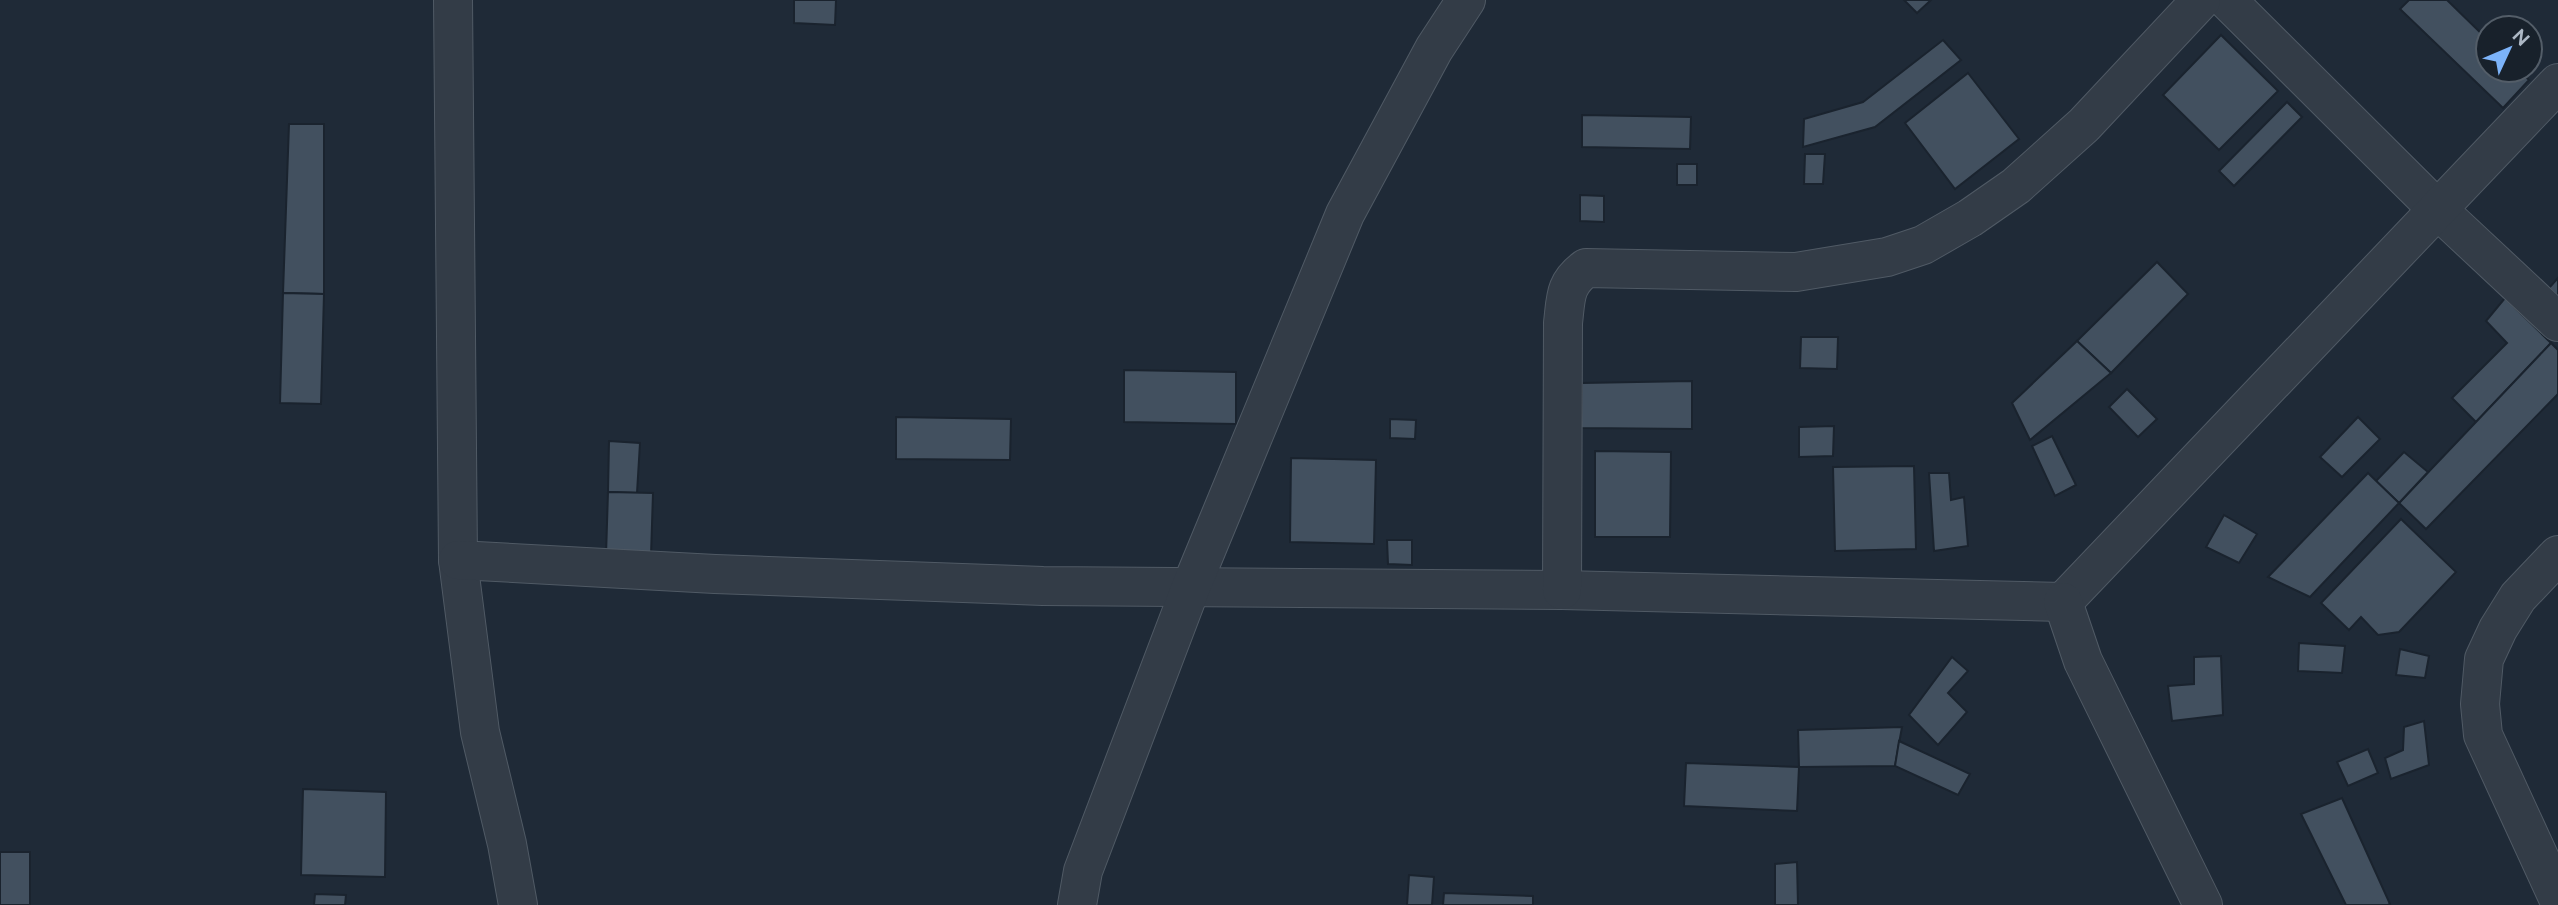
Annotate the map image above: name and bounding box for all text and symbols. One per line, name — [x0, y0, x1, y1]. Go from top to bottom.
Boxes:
north arrow — [2474, 14, 2544, 84]
text: N — [2508, 24, 2534, 50]

